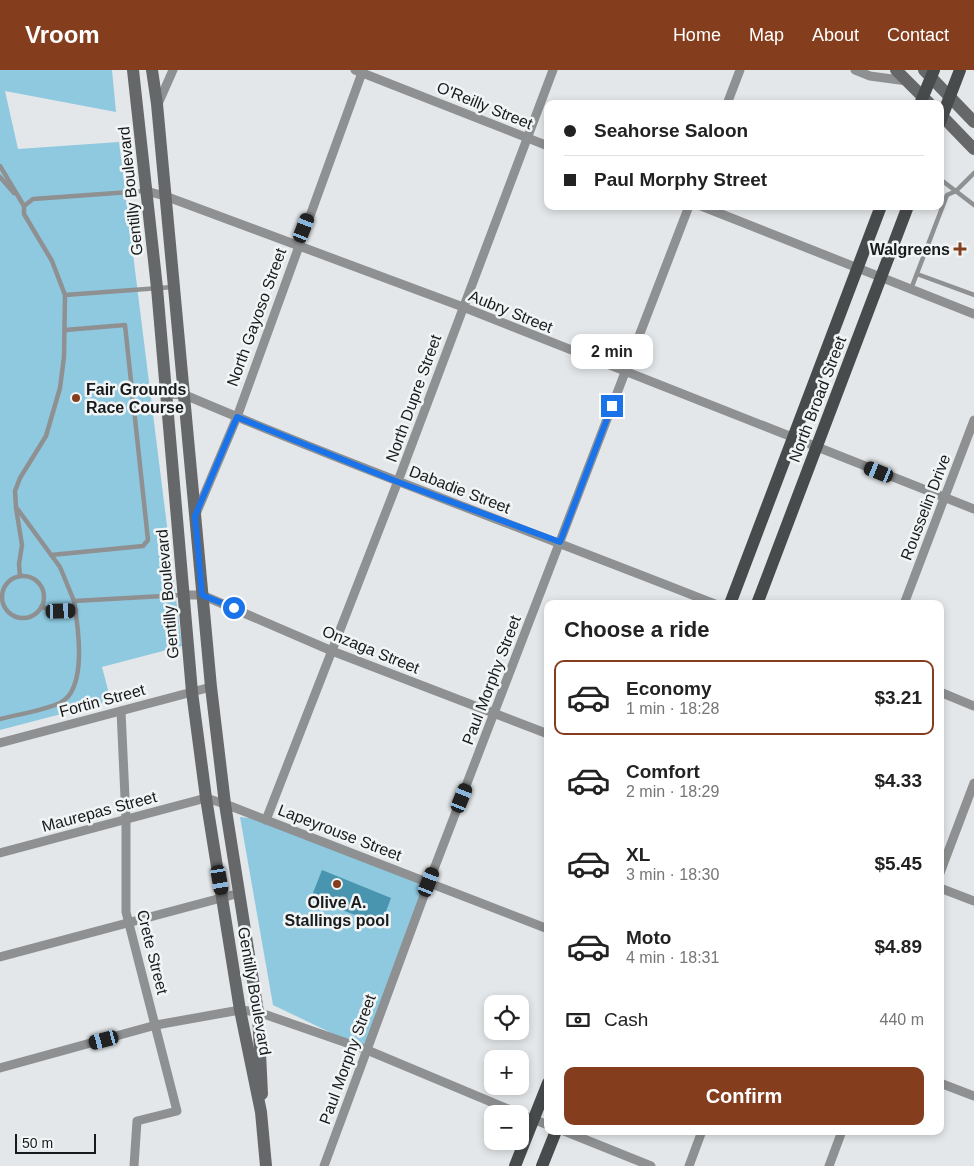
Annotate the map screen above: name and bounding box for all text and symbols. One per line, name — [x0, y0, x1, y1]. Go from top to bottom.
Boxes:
text: Vroom — [25, 21, 100, 48]
text: Home — [673, 25, 721, 45]
text: Map — [749, 25, 784, 45]
text: About — [812, 25, 859, 45]
text: Contact — [887, 25, 949, 45]
street label: O'Reilly Street — [434, 79, 536, 133]
text: Seahorse Saloon — [594, 120, 748, 141]
street label: Gentilly Boulevard — [115, 125, 146, 256]
text: Paul Morphy Street — [594, 169, 767, 190]
car — [291, 211, 316, 245]
place label: Walgreens — [870, 241, 950, 258]
marker: Walgreens — [954, 243, 966, 255]
street label: North Gayoso Street — [224, 245, 290, 389]
street label: Aubry Street — [466, 287, 556, 336]
street label: North Dupre Street — [383, 332, 445, 464]
street label: North Broad Street — [786, 333, 850, 464]
callout: 2 min — [571, 334, 653, 368]
text: 2 min — [591, 343, 633, 360]
place label: Fair Grounds Race Course — [86, 381, 187, 416]
marker: Fair Grounds Race Course — [70, 392, 82, 404]
route end — [601, 395, 623, 417]
street label: Rousselin Drive — [897, 452, 954, 563]
car — [862, 459, 895, 485]
street label: Dabadie Street — [407, 462, 513, 517]
street label: Gentilly Boulevard — [153, 529, 182, 659]
route start — [223, 597, 245, 619]
car — [45, 603, 76, 619]
street label: Paul Morphy Street — [459, 613, 524, 747]
text: Choose a ride — [564, 617, 709, 642]
street label: Onzaga Street — [320, 622, 422, 677]
icon: car — [566, 675, 611, 720]
text: Economy — [626, 678, 712, 699]
street label: Fortin Street — [57, 681, 147, 720]
text: $3.21 — [874, 687, 922, 708]
text: 1 min · 18:28 — [626, 700, 719, 717]
icon: car — [566, 758, 611, 803]
text: Comfort — [626, 761, 700, 782]
text: $4.33 — [874, 770, 922, 791]
car — [449, 781, 474, 815]
text: 2 min · 18:29 — [626, 783, 719, 800]
street label: Maurepas Street — [40, 788, 159, 835]
street label: Lapeyrouse Street — [276, 801, 404, 864]
icon: car — [566, 841, 611, 886]
text: XL — [626, 844, 650, 865]
text: $5.45 — [874, 853, 922, 874]
car — [210, 864, 229, 896]
car — [416, 865, 441, 899]
text: 3 min · 18:30 — [626, 866, 719, 883]
marker: Olive A. Stallings pool — [331, 878, 343, 890]
place label: Olive A. Stallings pool — [285, 894, 389, 929]
street label: Crete Street — [134, 908, 171, 997]
icon: car — [566, 924, 611, 969]
street label: Gentilly Boulevard — [235, 926, 274, 1056]
text: Moto — [626, 927, 671, 948]
text: $4.89 — [874, 936, 922, 957]
text: 4 min · 18:31 — [626, 949, 719, 966]
street label: Paul Morphy Street — [316, 991, 379, 1126]
map controls — [484, 995, 529, 1150]
button: locate — [484, 995, 529, 1040]
icon: cash — [564, 1006, 592, 1034]
text: Cash — [604, 1009, 648, 1030]
text: 440 m — [880, 1011, 924, 1028]
car — [87, 1029, 120, 1051]
button: + — [484, 1050, 529, 1095]
button: Confirm — [564, 1067, 924, 1125]
button: − — [484, 1105, 529, 1150]
scale bar — [15, 1131, 96, 1154]
text: 50 m — [22, 1135, 53, 1151]

